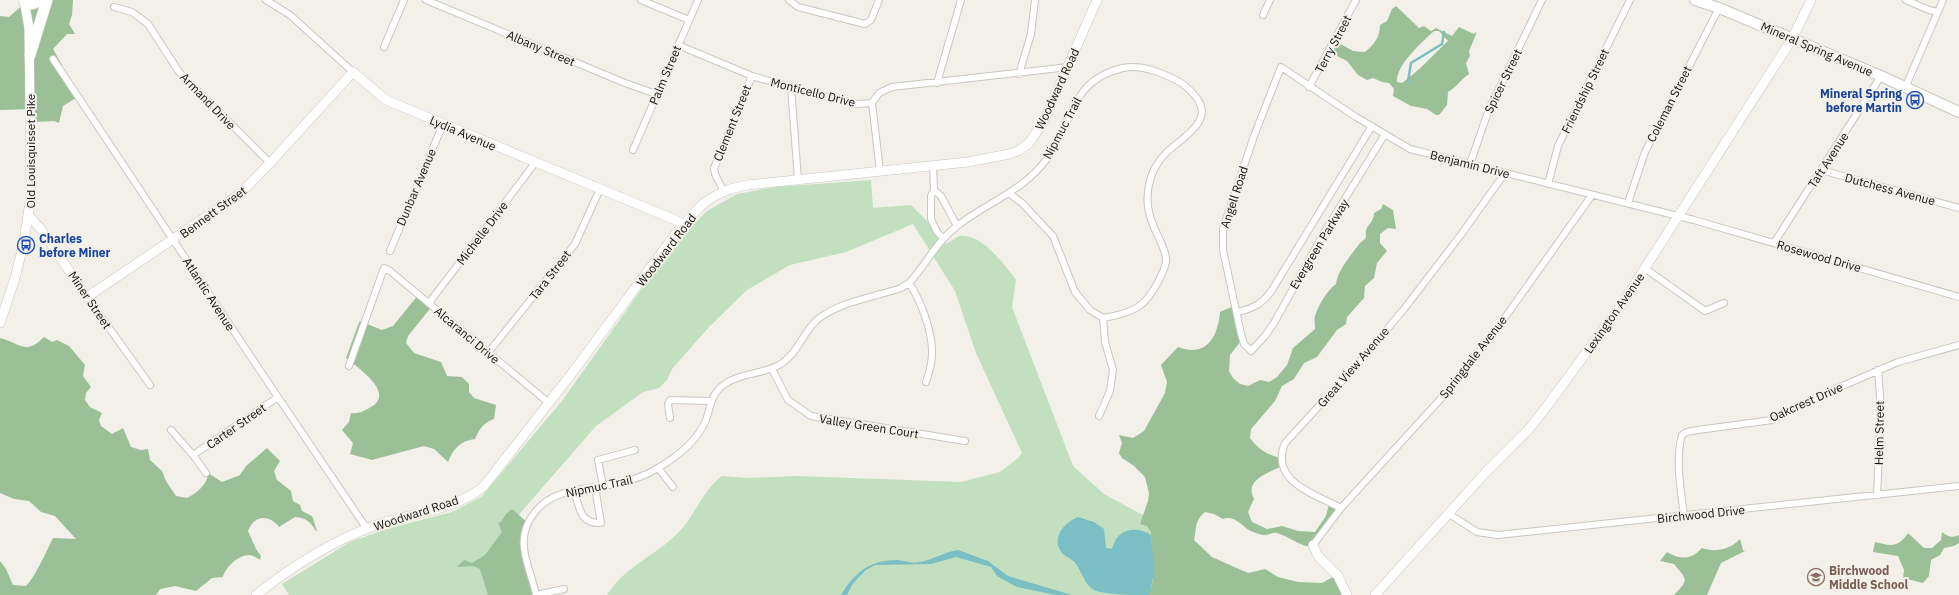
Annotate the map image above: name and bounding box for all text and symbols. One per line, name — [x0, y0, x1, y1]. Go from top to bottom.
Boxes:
street label: Terry Street — [1312, 13, 1354, 75]
street label: Mineral Spring Avenue — [1759, 19, 1876, 80]
street label: Albany Street — [505, 27, 577, 69]
street label: Palm Street — [646, 43, 684, 107]
street label: Woodward Road — [1032, 46, 1082, 132]
street label: Spicer Street — [1481, 46, 1525, 116]
street label: Friendship Street — [1558, 46, 1612, 136]
street label: Coleman Street — [1643, 63, 1695, 145]
street label: Armand Drive — [177, 69, 239, 133]
street label: Monticello Drive — [769, 74, 857, 110]
street label: Clement Street — [710, 83, 754, 163]
place label: Mineral Spring before Martin — [1820, 86, 1902, 115]
bus stop icon: Mineral Spring before Martin — [1905, 90, 1925, 110]
street label: Old Louisquisset Pike — [23, 93, 38, 208]
street label: Nipmuc Trail — [1039, 94, 1085, 162]
street label: Lydia Avenue — [428, 112, 499, 154]
street label: Taft Avenue — [1804, 129, 1852, 191]
street label: Dunbar Avenue — [393, 146, 439, 228]
street label: Benjamin Drive — [1429, 147, 1512, 181]
street label: Angell Road — [1217, 164, 1251, 230]
street label: Dutchess Avenue — [1843, 170, 1937, 208]
street label: Bennett Street — [177, 183, 249, 241]
street label: Evergreen Parkway — [1286, 196, 1352, 292]
street label: Michelle Drive — [453, 198, 511, 268]
street label: Woodward Road — [633, 211, 699, 289]
place label: Charles before Miner — [39, 231, 111, 260]
bus stop icon: Charles before Miner — [16, 235, 36, 255]
street label: Rosewood Drive — [1775, 237, 1863, 275]
street label: Tara Street — [526, 247, 574, 303]
street label: Atlantic Avenue — [180, 254, 239, 334]
street label: Miner Street — [65, 268, 115, 332]
street label: Lexington Avenue — [1581, 269, 1648, 356]
street label: Alcaranci Drive — [431, 303, 503, 367]
street label: Springdale Avenue — [1436, 312, 1510, 401]
street label: Great View Avenue — [1314, 323, 1392, 410]
street label: Oakcrest Drive — [1767, 379, 1845, 425]
street label: Carter Street — [203, 400, 269, 452]
street label: Helm Street — [1871, 401, 1887, 465]
street label: Valley Green Court — [818, 411, 920, 441]
street label: Nipmuc Trail — [564, 472, 634, 500]
street label: Woodward Road — [372, 492, 460, 534]
street label: Birchwood Drive — [1656, 502, 1746, 526]
place label: Birchwood Middle School — [1829, 563, 1908, 592]
school or university icon: Birchwood Middle School — [1806, 567, 1826, 587]

